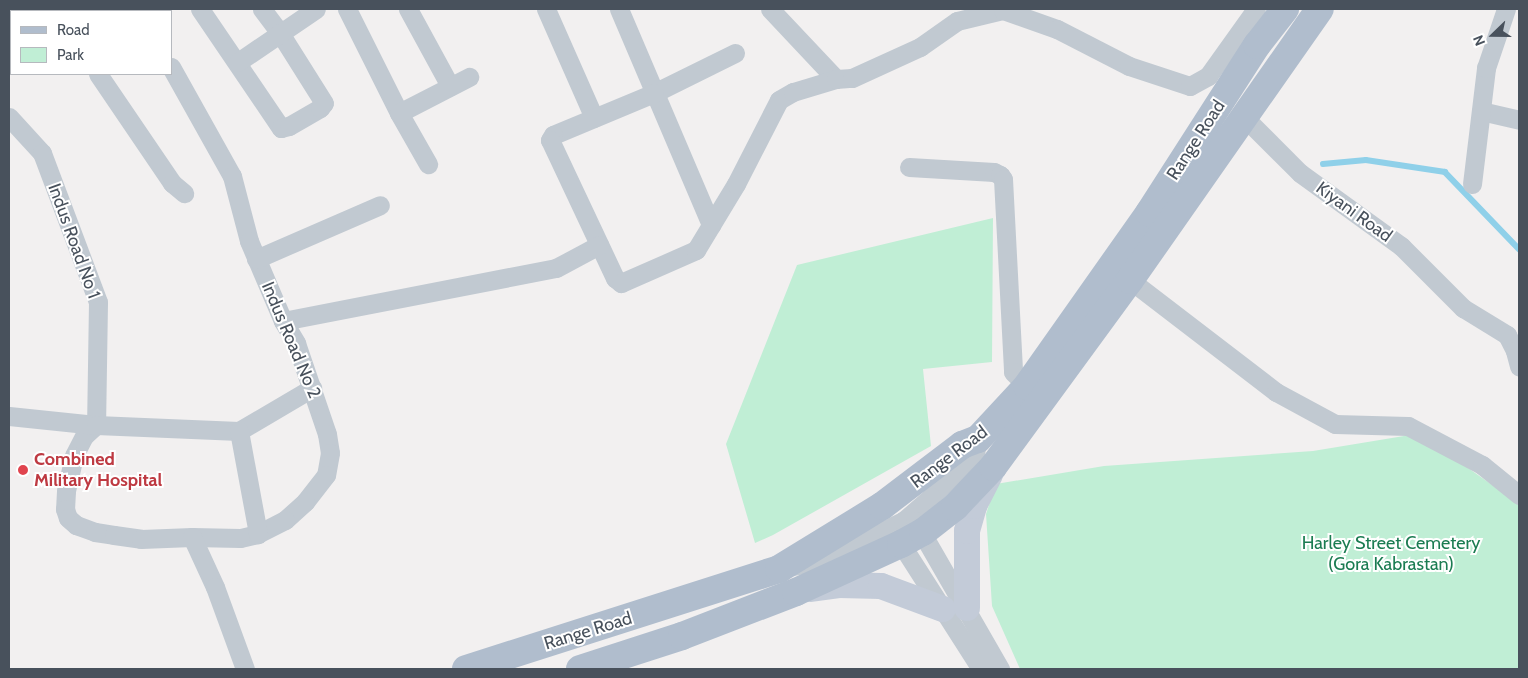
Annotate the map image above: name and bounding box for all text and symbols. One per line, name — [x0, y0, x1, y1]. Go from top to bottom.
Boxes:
legend — [10, 10, 172, 75]
north arrow — [1468, 10, 1518, 60]
text: Road — [57, 21, 90, 39]
text: N — [1469, 33, 1489, 49]
text: Park — [57, 46, 84, 64]
street label: Range Road — [1162, 96, 1230, 184]
street label: Kiyani Road — [1312, 177, 1396, 247]
street label: Indus Road No 1 — [43, 181, 105, 301]
street label: Indus Road No 2 — [257, 279, 325, 401]
street label: Range Road — [906, 421, 992, 493]
place label: Combined Military Hospital — [34, 449, 162, 492]
marker: Combined Military Hospital — [16, 463, 30, 477]
park label: Harley Street Cemetery (Gora Kabrastan) — [1302, 533, 1480, 576]
street label: Range Road — [541, 607, 635, 655]

